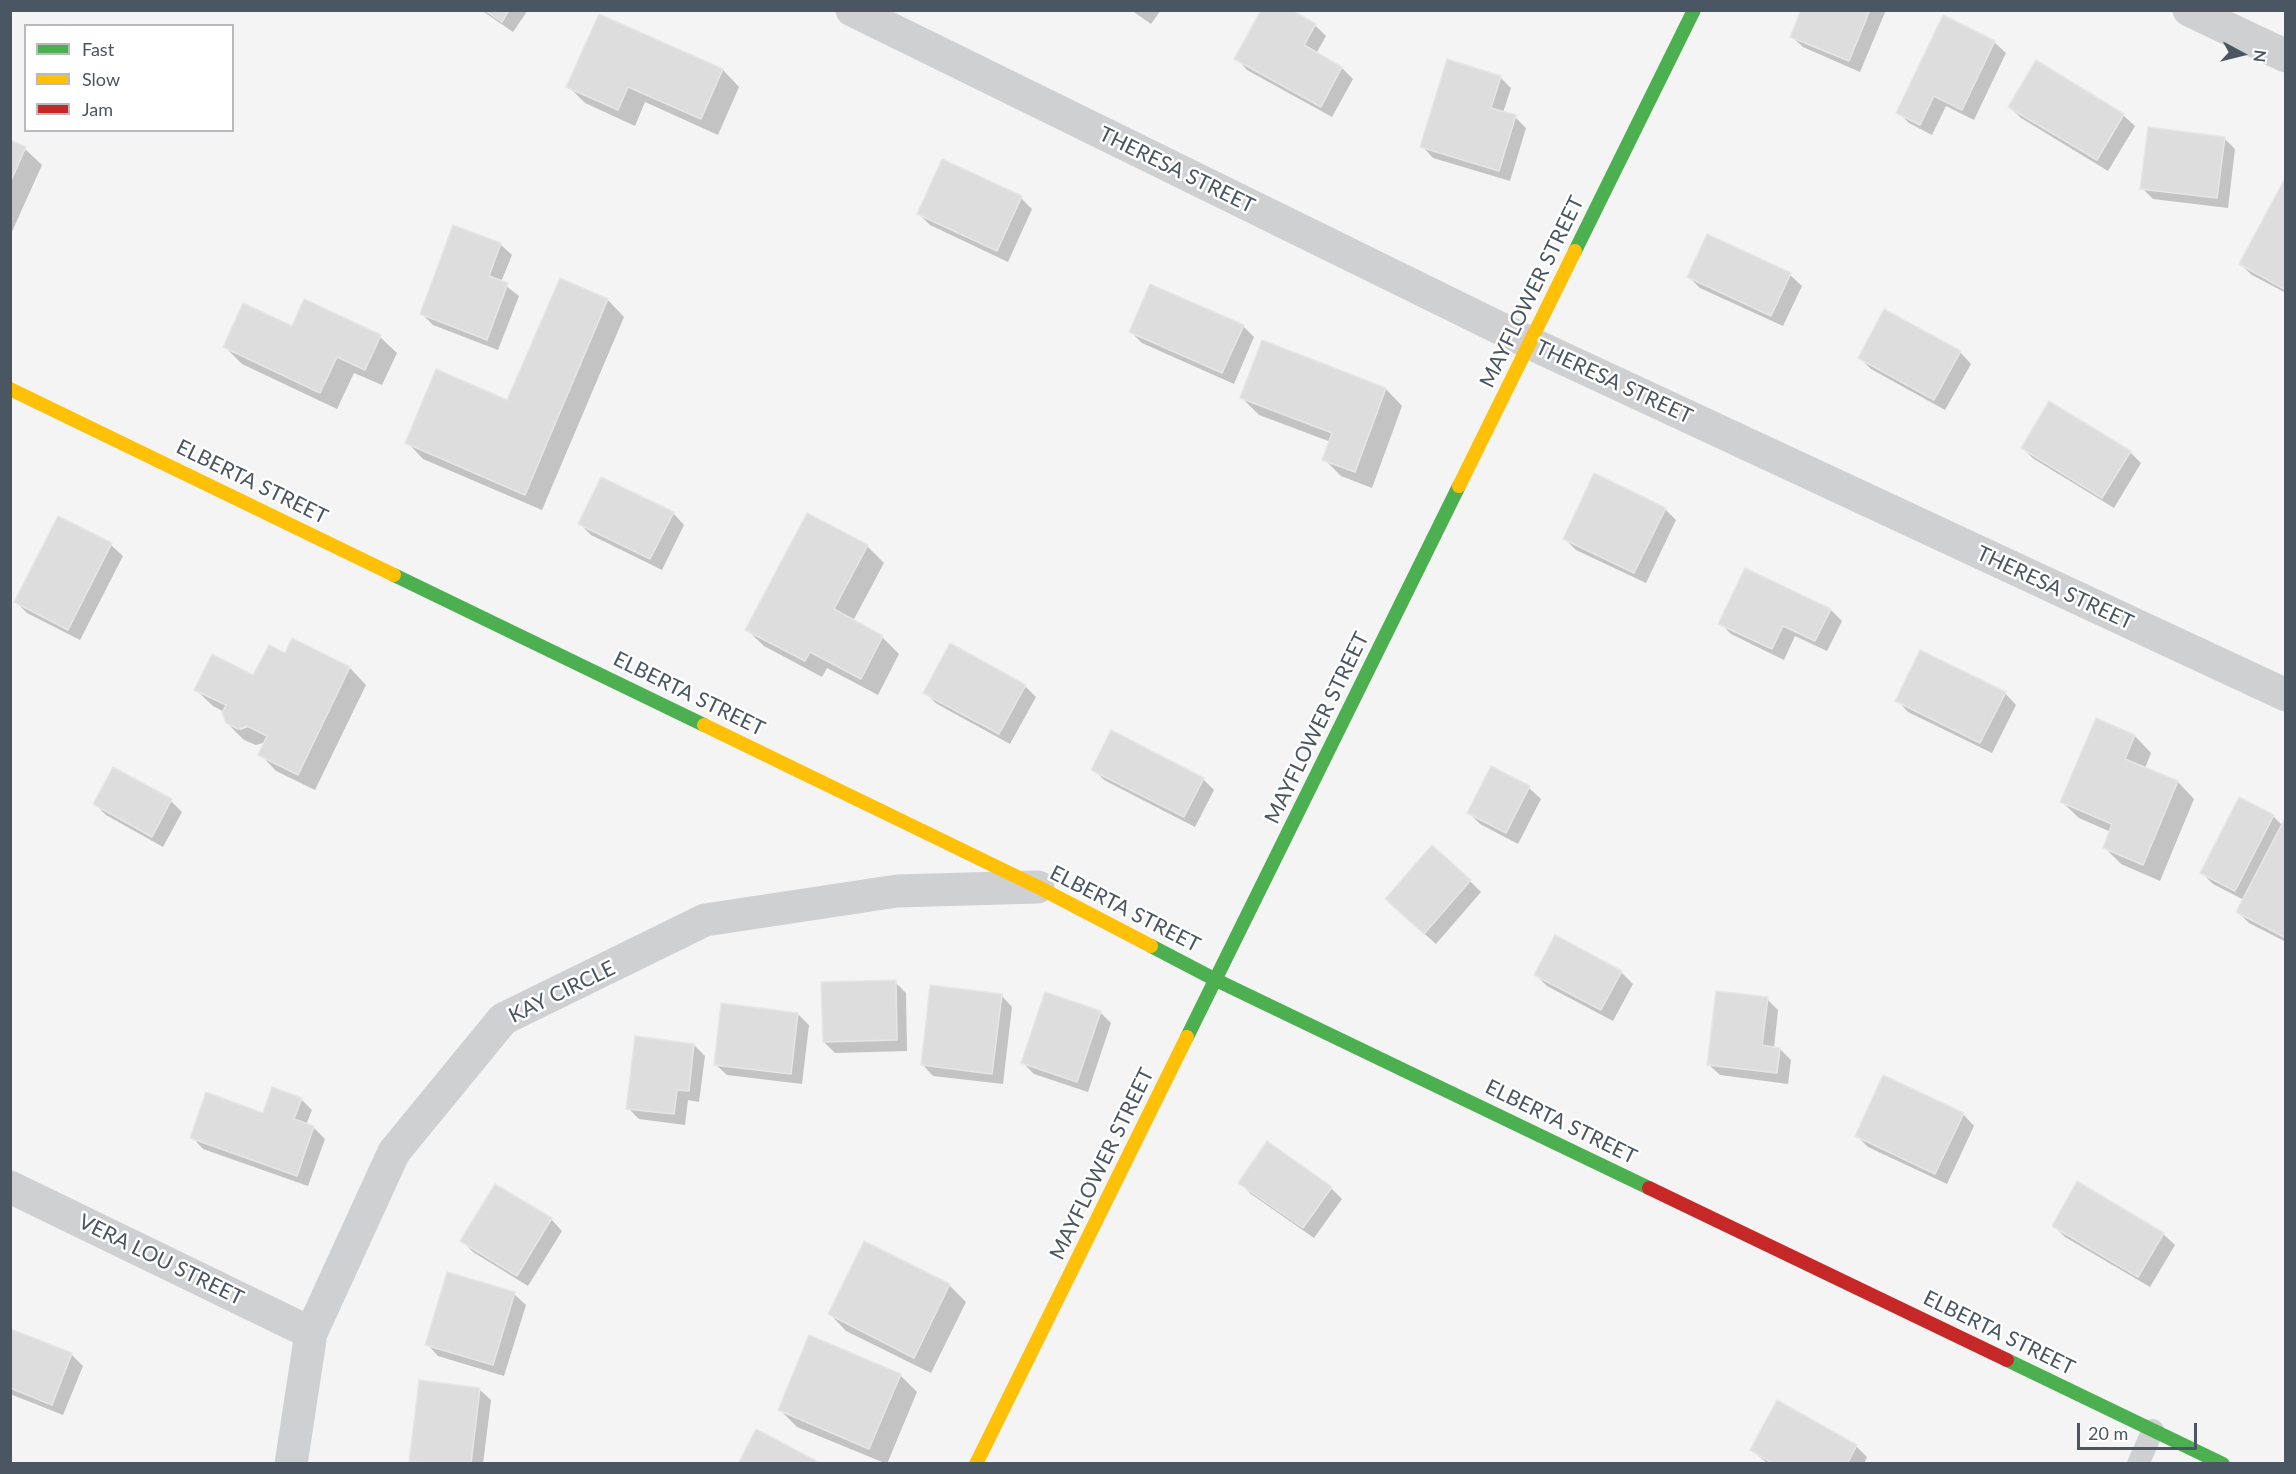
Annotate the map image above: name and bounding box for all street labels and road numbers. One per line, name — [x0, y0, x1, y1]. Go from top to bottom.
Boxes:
street label: THERESA STREET — [1095, 121, 1259, 219]
street label: MAYFLOWER STREET — [1475, 192, 1589, 392]
street label: THERESA STREET — [1532, 335, 1696, 429]
street label: ELBERTA STREET — [172, 434, 332, 530]
street label: THERESA STREET — [1973, 541, 2137, 635]
street label: MAYFLOWER STREET — [1260, 628, 1374, 828]
street label: ELBERTA STREET — [609, 646, 769, 742]
street label: ELBERTA STREET — [1046, 860, 1204, 958]
street label: KAY CIRCLE — [505, 955, 619, 1029]
street label: MAYFLOWER STREET — [1045, 1064, 1159, 1264]
street label: ELBERTA STREET — [1481, 1074, 1641, 1170]
street label: VERA LOU STREET — [74, 1209, 248, 1311]
street label: ELBERTA STREET — [1919, 1285, 2079, 1381]

